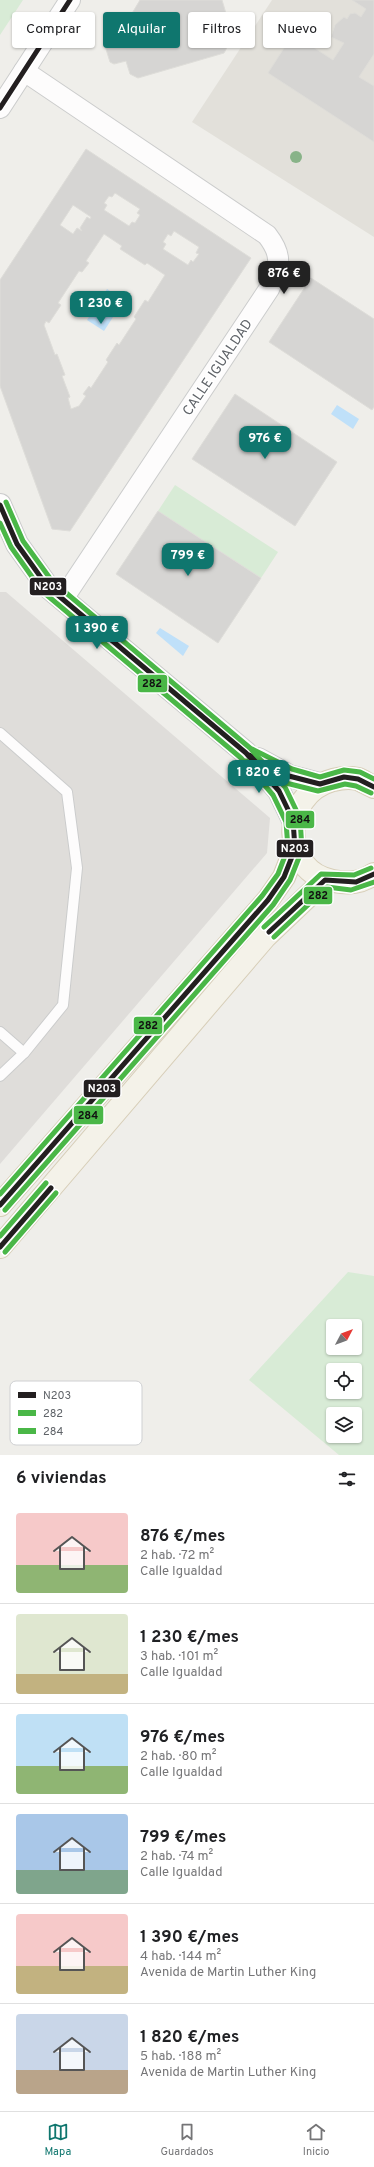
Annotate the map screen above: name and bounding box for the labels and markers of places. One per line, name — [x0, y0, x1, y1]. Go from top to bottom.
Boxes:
pin: 876 € — [256, 261, 312, 295]
pin: 1 230 € — [64, 291, 138, 325]
pin: 976 € — [237, 426, 293, 460]
pin: 799 € — [160, 543, 216, 577]
pin: 1 390 € — [60, 616, 134, 650]
pin: 1 820 € — [222, 760, 296, 794]

